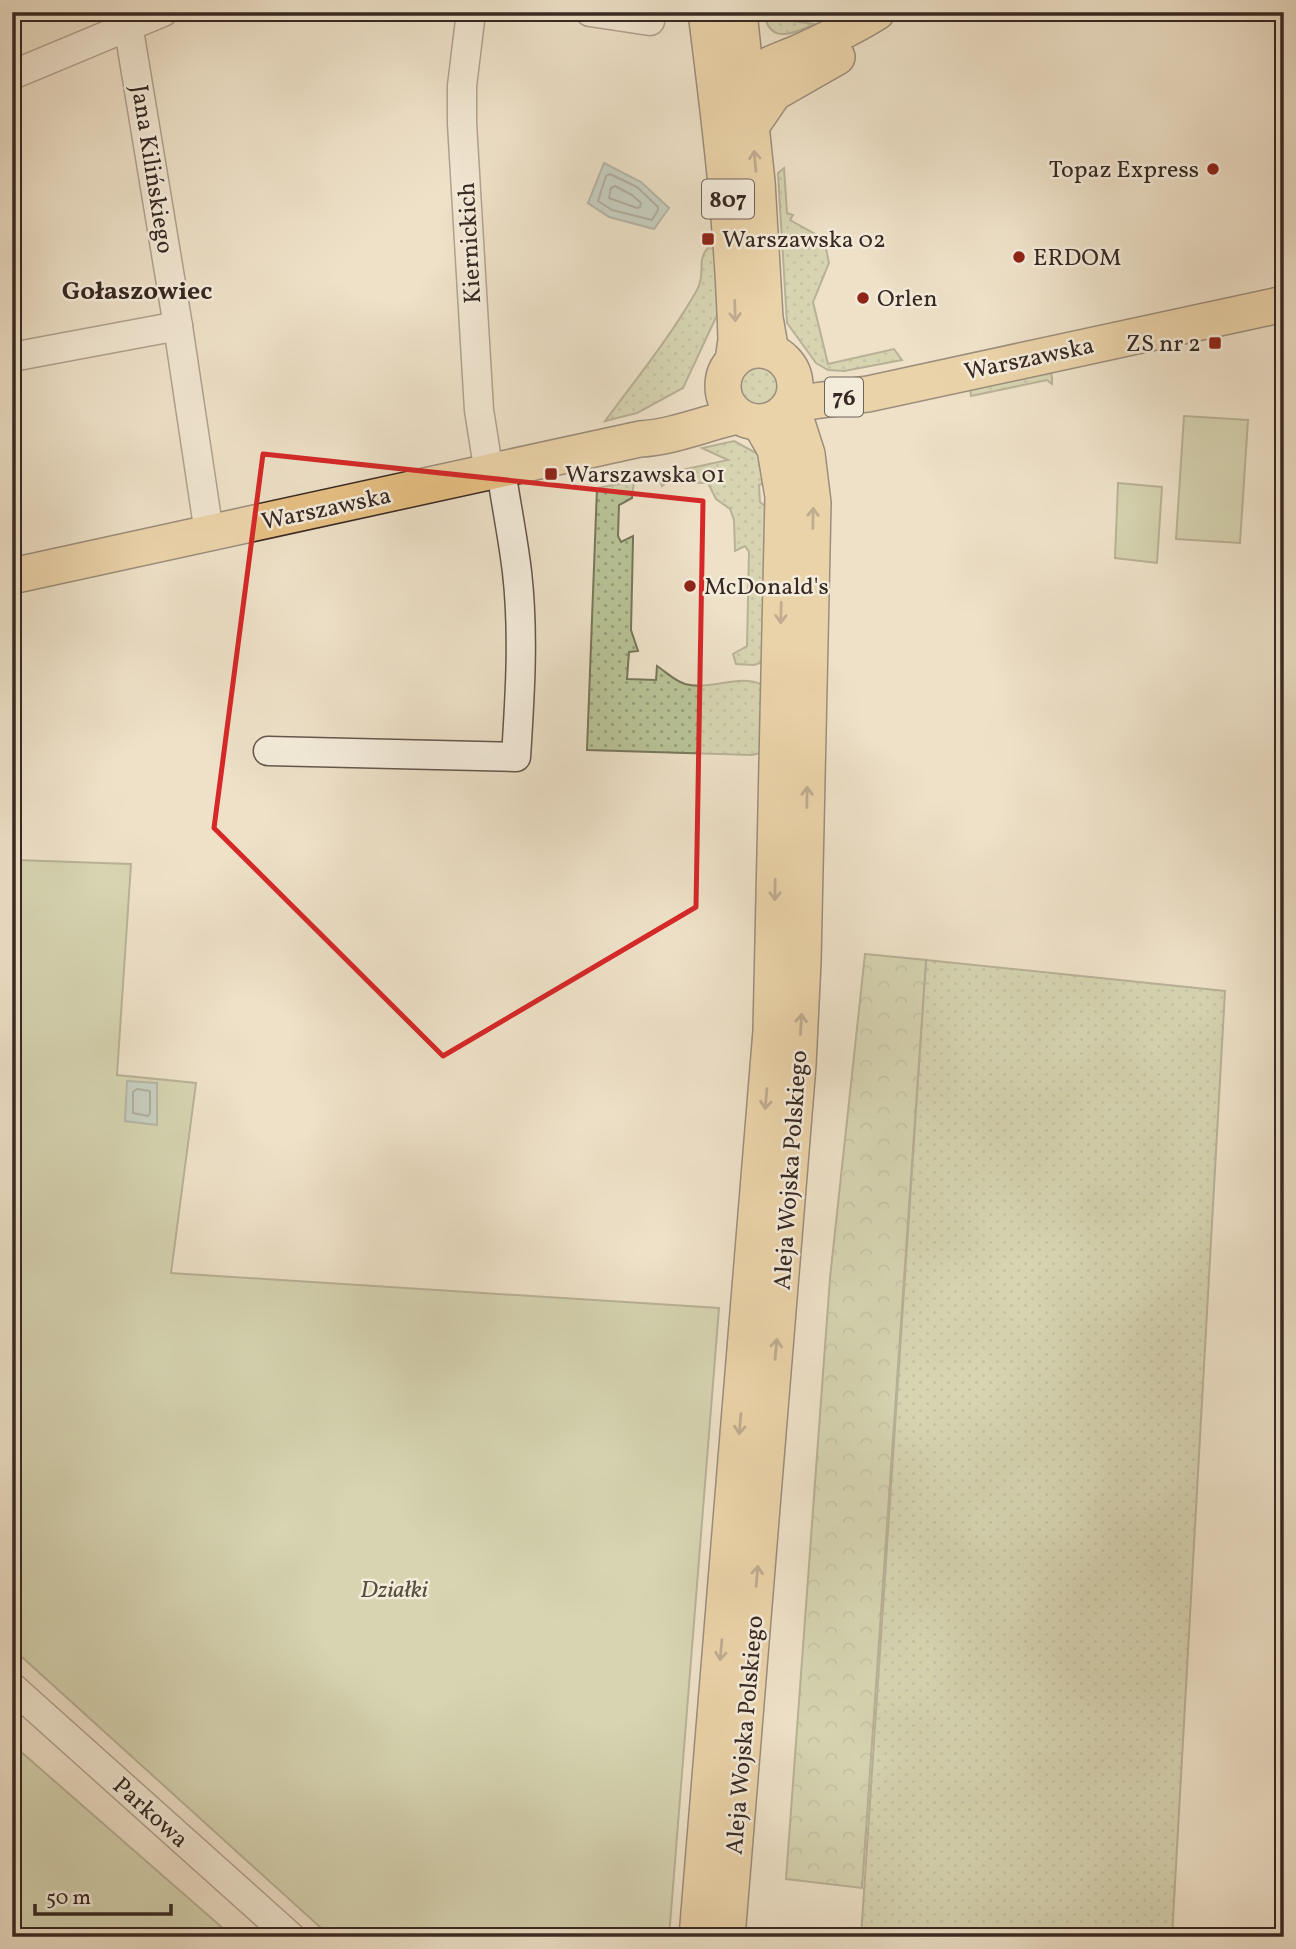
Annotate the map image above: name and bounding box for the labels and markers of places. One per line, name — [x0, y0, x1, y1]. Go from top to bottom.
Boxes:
place label: Topaz Express — [1049, 154, 1199, 188]
marker: Topaz Express — [1205, 161, 1221, 177]
place label: Warszawska 02 — [722, 224, 886, 258]
marker: Warszawska 02 — [700, 231, 716, 247]
place label: ERDOM — [1033, 242, 1121, 276]
marker: ERDOM — [1011, 249, 1027, 265]
place label: Orlen — [877, 283, 937, 317]
marker: Orlen — [855, 290, 871, 306]
place label: ZS nr 2 — [1126, 328, 1201, 362]
marker: ZS nr 2 — [1207, 335, 1223, 351]
place label: Warszawska 01 — [565, 459, 725, 493]
marker: Warszawska 01 — [543, 466, 559, 482]
place label: McDonald's — [704, 571, 829, 605]
marker: McDonald's — [682, 578, 698, 594]

